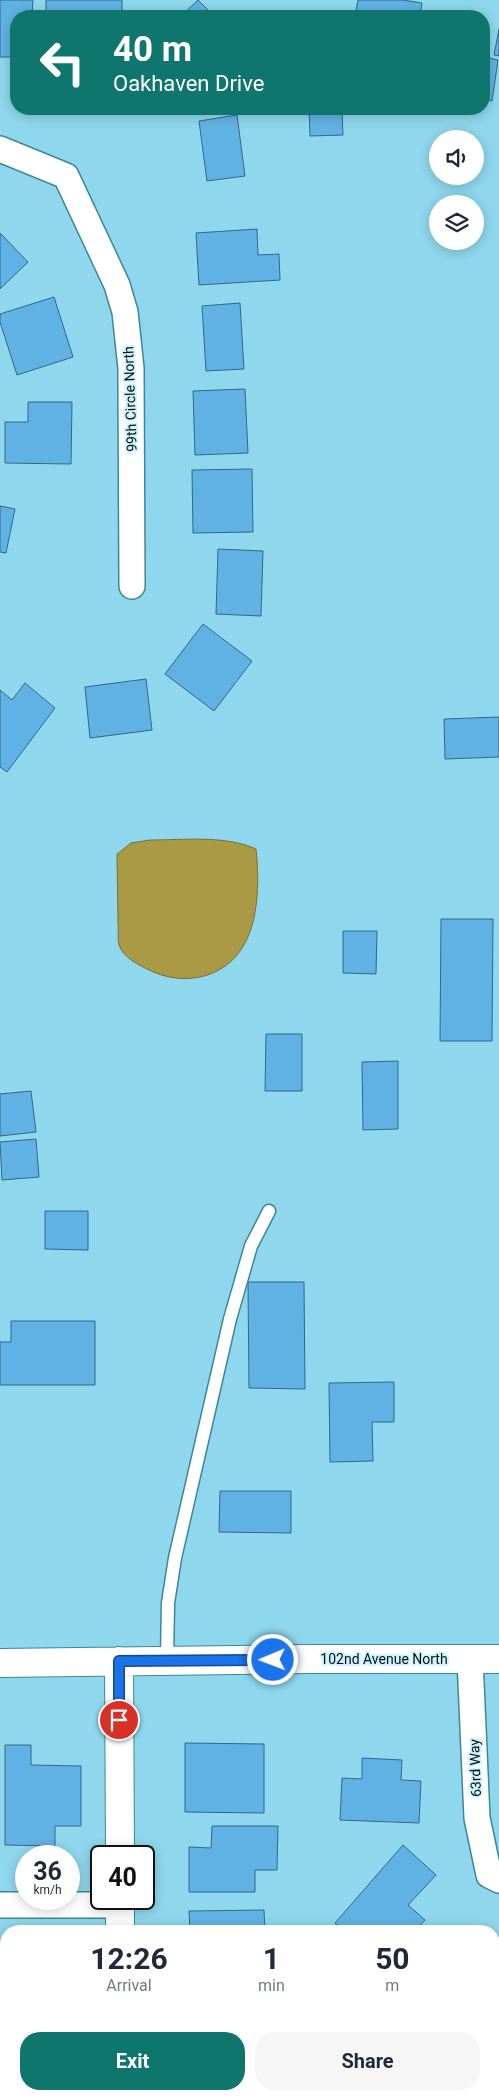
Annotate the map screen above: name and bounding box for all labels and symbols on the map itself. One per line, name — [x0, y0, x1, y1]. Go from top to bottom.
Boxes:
street label: 99th Circle North — [120, 346, 140, 452]
position arrow — [246, 1633, 298, 1685]
street label: 102nd Avenue North — [320, 1651, 448, 1667]
pin — [98, 1699, 140, 1741]
street label: 63rd Way — [466, 1738, 484, 1797]
speed limit sign: 40 — [90, 1845, 155, 1910]

